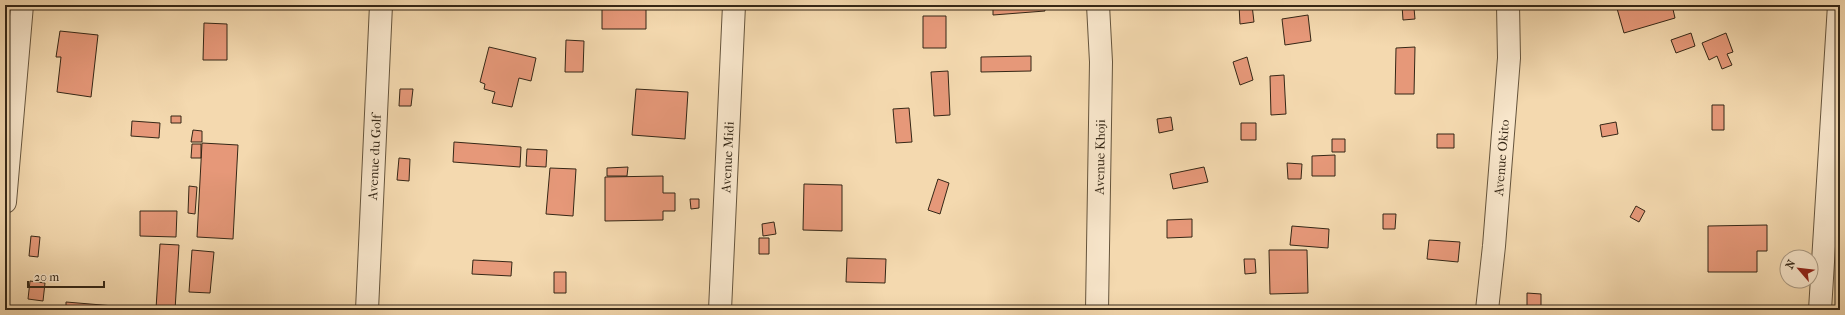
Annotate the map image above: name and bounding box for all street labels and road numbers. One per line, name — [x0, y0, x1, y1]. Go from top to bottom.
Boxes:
street label: Avenue du Golf — [365, 111, 384, 201]
street label: Avenue Okito — [1490, 118, 1512, 198]
street label: Avenue Khoji — [1091, 119, 1108, 196]
street label: Avenue Midi — [718, 121, 736, 194]

